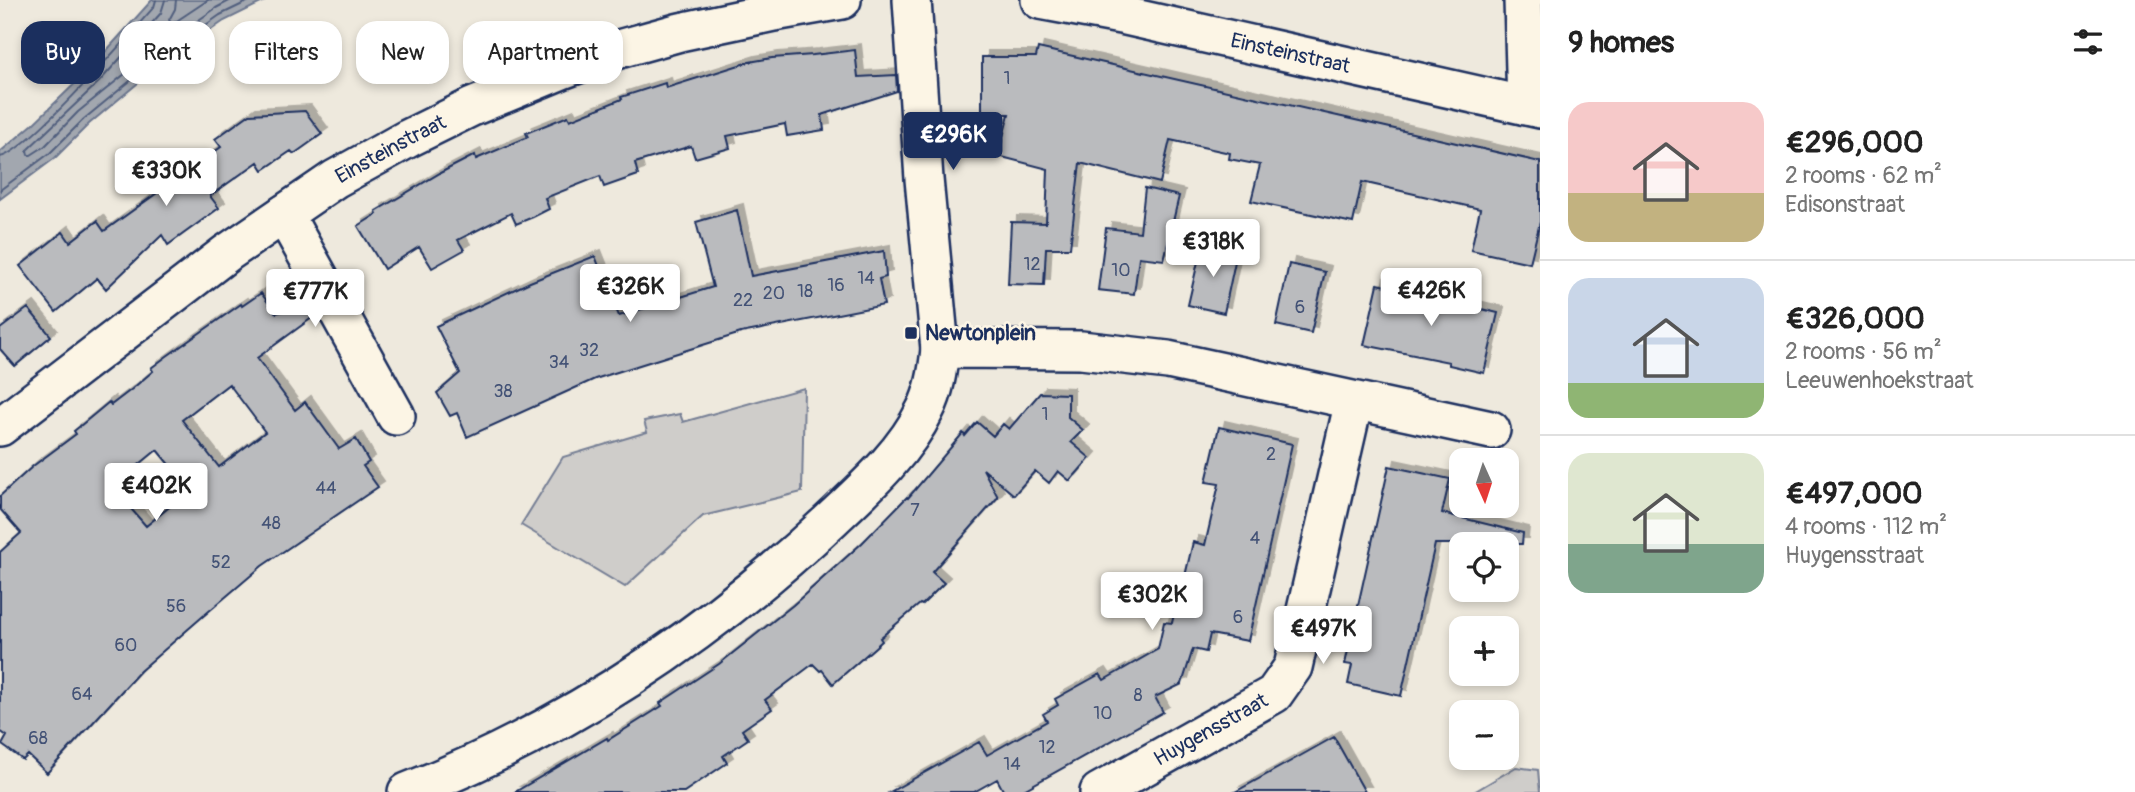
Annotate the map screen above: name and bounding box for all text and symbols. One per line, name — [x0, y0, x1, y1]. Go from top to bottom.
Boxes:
chip: Buy — [21, 21, 105, 84]
chip: Rent — [119, 21, 215, 84]
chip: Filters — [229, 21, 342, 84]
chip: New — [356, 21, 449, 84]
chip: Apartment — [463, 21, 623, 84]
icon: filters — [2069, 23, 2107, 61]
text: 9 homes — [1568, 24, 1674, 61]
street label: Einsteinstraat — [1228, 26, 1353, 80]
house number: 1 — [1003, 67, 1011, 90]
street label: Einsteinstraat — [330, 108, 451, 190]
pin: €296K — [904, 113, 1002, 172]
text: €296K — [919, 120, 987, 149]
text: €296,000 — [1785, 124, 1924, 161]
icon: home — [1624, 130, 1708, 214]
pin: €330K — [117, 148, 215, 208]
text: €330K — [131, 156, 201, 185]
text: 2 rooms · 62 m² — [1785, 161, 1942, 190]
text: Edisonstraat — [1785, 190, 1905, 219]
pin: €318K — [1164, 219, 1262, 279]
text: €318K — [1182, 227, 1244, 256]
house number: 12 — [1023, 253, 1041, 276]
house number: 10 — [1111, 259, 1131, 282]
pin: €326K — [581, 264, 679, 324]
house number: 14 — [857, 267, 875, 290]
pin: €426K — [1382, 268, 1480, 328]
pin: €777K — [266, 270, 364, 329]
text: €326K — [596, 272, 664, 301]
house number: 16 — [827, 274, 845, 297]
text: €426K — [1397, 276, 1465, 305]
text: €777K — [282, 277, 348, 306]
house number: 18 — [797, 280, 813, 303]
house number: 20 — [763, 282, 785, 305]
house number: 22 — [733, 289, 753, 312]
house number: 6 — [1295, 296, 1305, 319]
text: €326,000 — [1785, 300, 1925, 337]
icon: home — [1624, 306, 1708, 390]
place label: Newtonplein — [925, 320, 1036, 347]
marker: Newtonplein — [903, 325, 919, 341]
text: 2 rooms · 56 m² — [1785, 337, 1942, 366]
house number: 32 — [579, 339, 599, 362]
house number: 34 — [549, 351, 570, 374]
text: Leeuwenhoekstraat — [1785, 366, 1973, 395]
house number: 38 — [493, 380, 513, 403]
house number: 1 — [1041, 403, 1049, 426]
house number: 2 — [1266, 443, 1276, 466]
north arrow — [1449, 448, 1519, 518]
map controls — [1449, 448, 1519, 770]
pin: €402K — [107, 463, 205, 523]
text: €402K — [121, 471, 191, 500]
text: €497,000 — [1785, 475, 1923, 512]
house number: 44 — [316, 477, 337, 500]
icon: home — [1624, 481, 1708, 565]
house number: 7 — [910, 499, 920, 522]
house number: 48 — [261, 512, 281, 535]
text: 4 rooms · 112 m² — [1785, 512, 1947, 541]
house number: 4 — [1250, 527, 1261, 550]
button: locate — [1449, 532, 1519, 602]
text: Huygensstraat — [1785, 541, 1924, 570]
house number: 52 — [211, 551, 231, 574]
pin: €302K — [1103, 572, 1201, 632]
text: €302K — [1117, 580, 1187, 609]
house number: 56 — [166, 595, 186, 618]
house number: 6 — [1233, 606, 1243, 629]
pin: €497K — [1274, 606, 1372, 666]
text: €497K — [1290, 614, 1356, 643]
button: + — [1449, 616, 1519, 686]
house number: 60 — [115, 634, 137, 657]
house number: 64 — [72, 683, 93, 706]
house number: 8 — [1133, 684, 1143, 707]
street label: Huygensstraat — [1149, 686, 1273, 772]
button: − — [1449, 700, 1519, 770]
house number: 10 — [1093, 702, 1113, 725]
house number: 68 — [28, 727, 48, 750]
house number: 12 — [1038, 736, 1056, 759]
house number: 14 — [1003, 753, 1021, 776]

